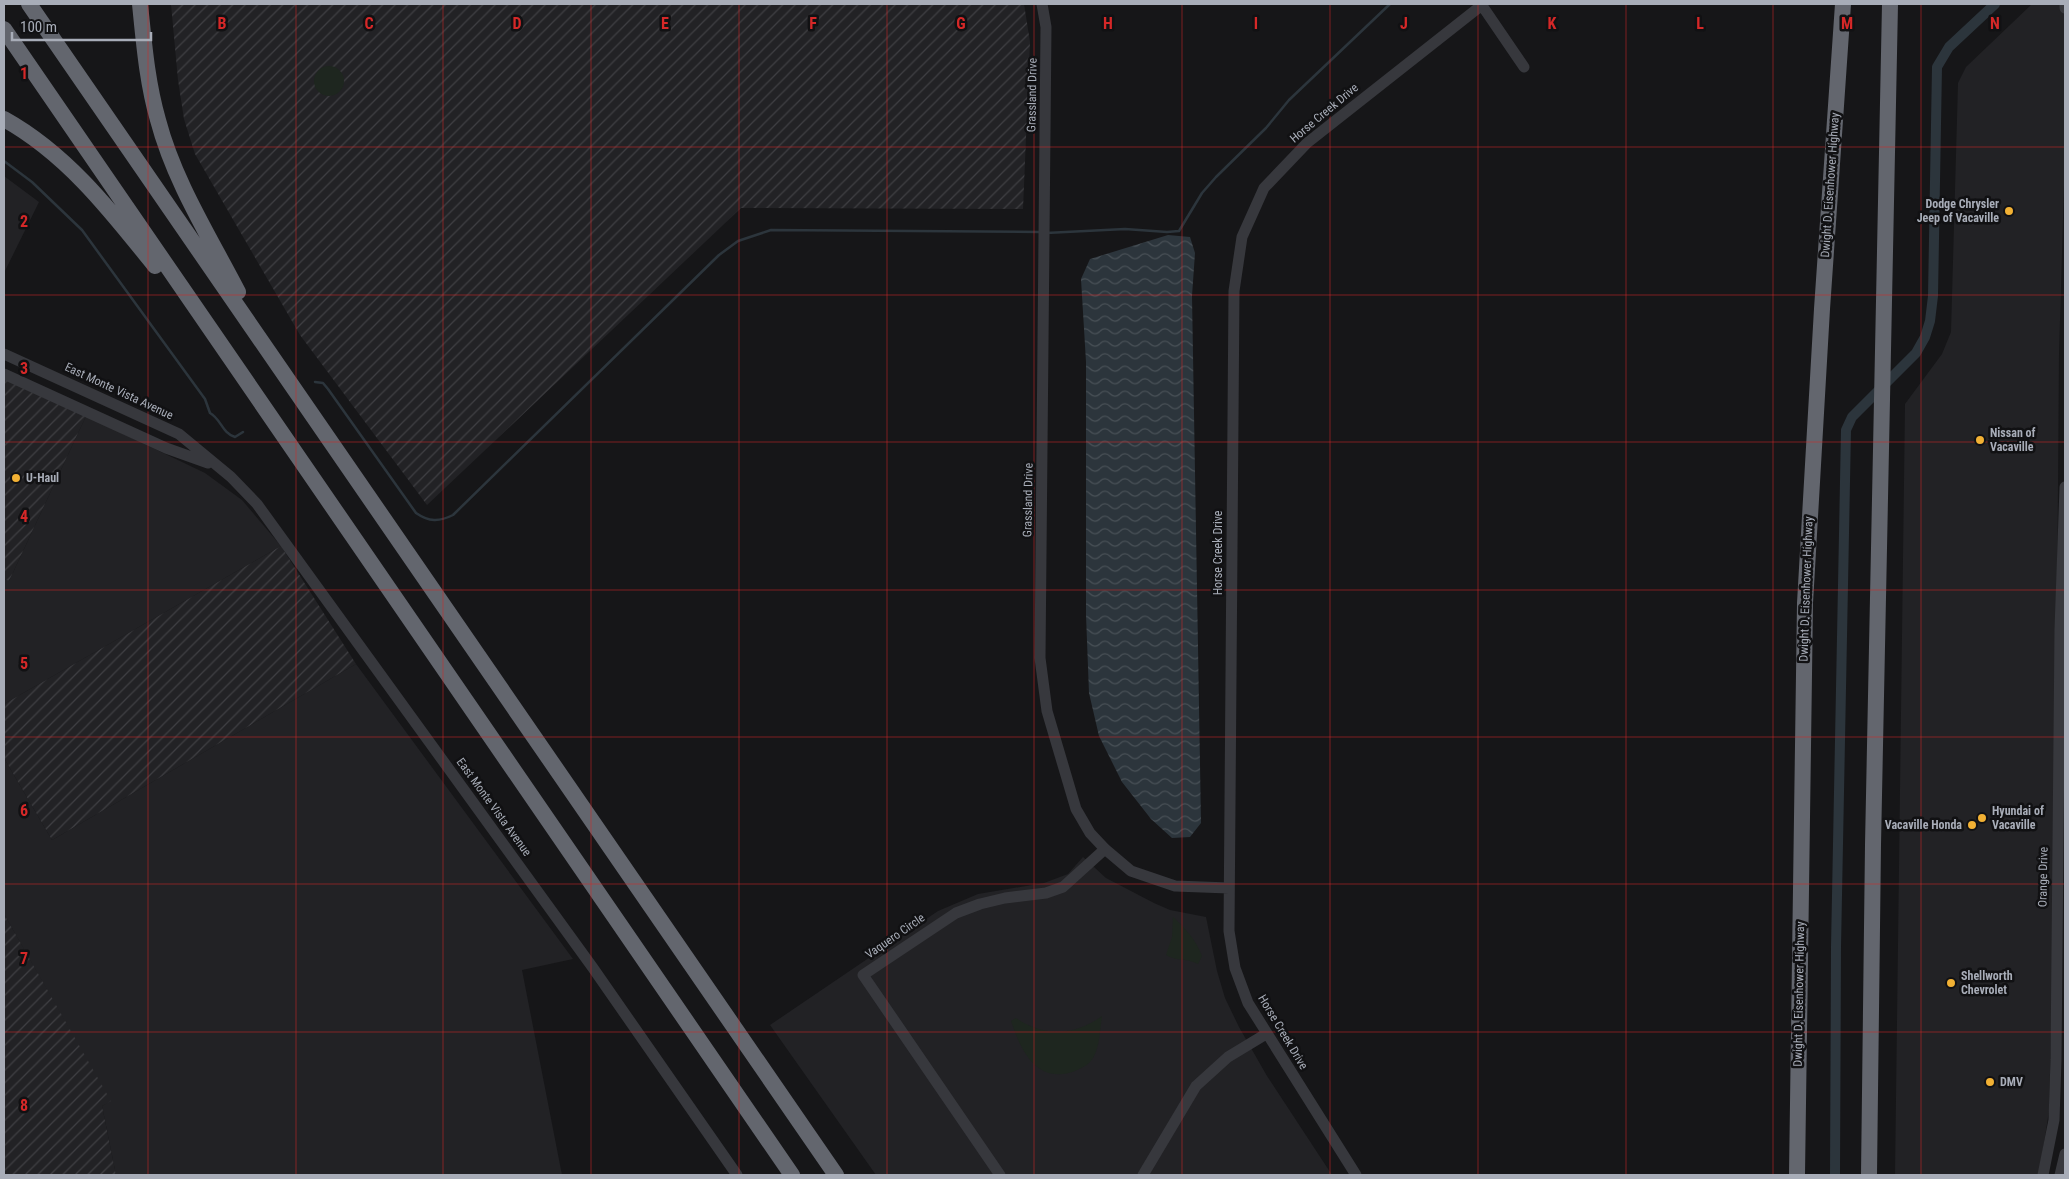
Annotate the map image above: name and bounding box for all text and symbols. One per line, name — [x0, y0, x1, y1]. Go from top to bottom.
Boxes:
scale bar — [12, 10, 151, 42]
text: B — [218, 14, 227, 33]
text: C — [364, 14, 374, 33]
text: D — [512, 14, 522, 33]
text: E — [661, 14, 669, 33]
text: F — [809, 14, 817, 33]
text: G — [956, 14, 966, 33]
text: H — [1103, 14, 1113, 33]
text: I — [1254, 14, 1258, 33]
text: J — [1400, 14, 1408, 33]
text: K — [1548, 14, 1557, 33]
text: L — [1696, 14, 1704, 33]
text: M — [1841, 14, 1853, 33]
text: N — [1990, 14, 2000, 33]
text: 100 m — [20, 18, 57, 36]
street label: Grassland Drive — [1024, 57, 1040, 132]
text: 1 — [20, 64, 28, 83]
street label: Horse Creek Drive — [1287, 80, 1361, 146]
street label: Dwight D. Eisenhower Highway — [1818, 112, 1842, 258]
place label: Dodge Chrysler Jeep of Vacaville — [1917, 197, 1999, 225]
marker: Dodge Chrysler Jeep of Vacaville — [2003, 205, 2015, 217]
text: 2 — [20, 212, 28, 231]
text: 3 — [20, 359, 28, 378]
street label: East Monte Vista Avenue — [63, 360, 176, 422]
place label: Nissan of Vacaville — [1990, 426, 2036, 454]
marker: Nissan of Vacaville — [1974, 434, 1986, 446]
street label: Grassland Drive — [1020, 462, 1036, 537]
place label: U-Haul — [26, 471, 59, 485]
marker: U-Haul — [10, 472, 22, 484]
text: 4 — [20, 507, 28, 526]
street label: Horse Creek Drive — [1211, 510, 1225, 595]
street label: Dwight D. Eisenhower Highway — [1796, 516, 1816, 662]
text: 5 — [20, 654, 28, 673]
street label: East Monte Vista Avenue — [454, 755, 535, 859]
text: 6 — [20, 801, 28, 820]
place label: Hyundai of Vacaville — [1992, 804, 2044, 832]
marker: Hyundai of Vacaville — [1976, 812, 1988, 824]
place label: Vacaville Honda — [1885, 818, 1962, 832]
marker: Vacaville Honda — [1966, 819, 1978, 831]
street label: Orange Drive — [2035, 846, 2051, 907]
street label: Vaquero Circle — [863, 910, 928, 962]
street label: Dwight D. Eisenhower Highway — [1791, 921, 1807, 1067]
text: 7 — [20, 949, 28, 968]
place label: Shellworth Chevrolet — [1961, 969, 2013, 997]
marker: Shellworth Chevrolet — [1945, 977, 1957, 989]
street label: Horse Creek Drive — [1255, 992, 1311, 1072]
place label: DMV — [2000, 1075, 2023, 1089]
marker: DMV — [1984, 1076, 1996, 1088]
text: 8 — [20, 1096, 28, 1115]

